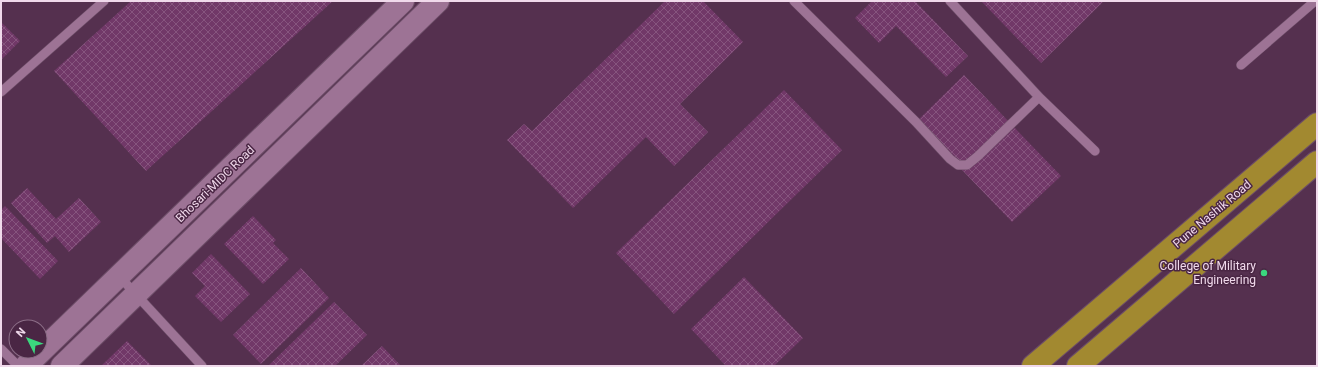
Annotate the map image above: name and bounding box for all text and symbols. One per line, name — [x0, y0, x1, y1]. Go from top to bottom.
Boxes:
street label: Bhosari-MIDC Road — [173, 143, 257, 225]
street label: Pune Nashik Road — [1170, 177, 1254, 251]
place label: College of Military Engineering — [1160, 259, 1256, 287]
marker: College of Military Engineering — [1259, 268, 1269, 278]
north arrow — [8, 319, 48, 359]
text: N — [14, 325, 29, 340]

